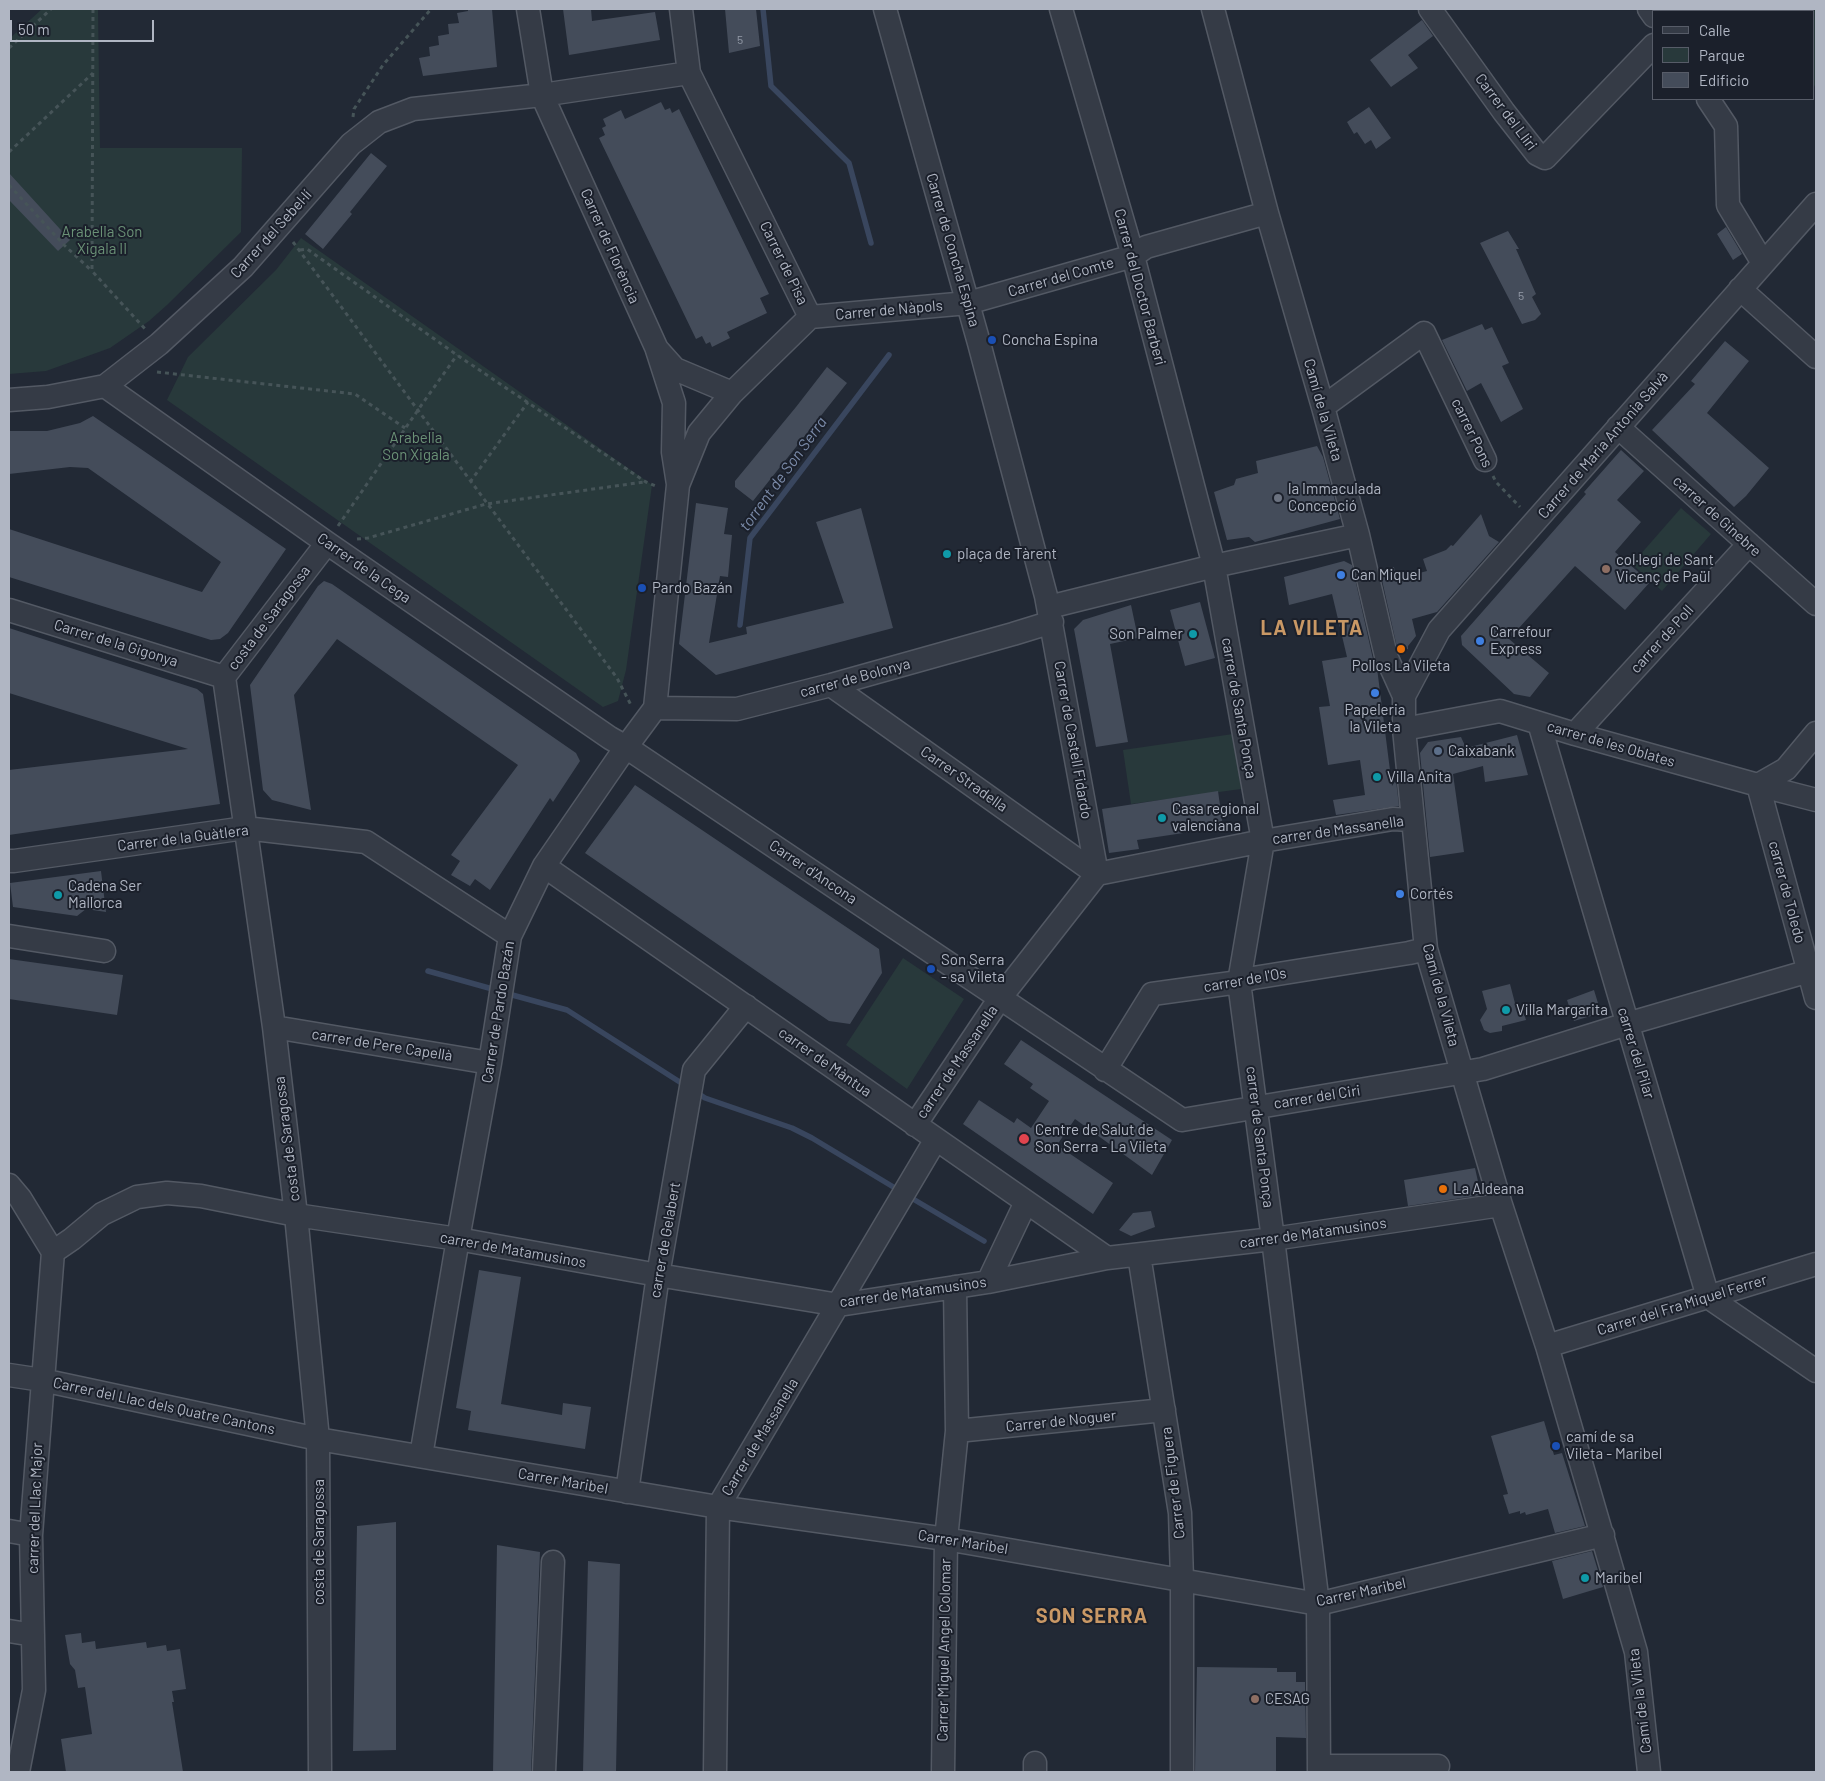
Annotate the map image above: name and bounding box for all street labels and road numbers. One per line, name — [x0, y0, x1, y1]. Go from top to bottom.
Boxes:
street label: Carrer del Lliri — [1471, 70, 1541, 154]
street label: Carrer de Concha Espina — [922, 171, 984, 329]
street label: Carrer del Sebel·lí — [227, 186, 315, 282]
street label: Carrer de Florència — [577, 186, 643, 306]
street label: Carrer del Doctor Barberi — [1110, 207, 1170, 367]
street label: Carrer de Pisa — [756, 218, 812, 308]
street label: Carrer del Comte — [1006, 253, 1116, 301]
street label: Carrer de Nàpols — [834, 296, 944, 324]
street label: Camí de la Vileta — [1300, 357, 1346, 463]
street label: Carrer de Maria Antonia Salvà — [1534, 368, 1672, 522]
street label: carrer Pons — [1448, 395, 1496, 471]
street label: carrer de Ginebre — [1669, 472, 1765, 560]
street label: Carrer de la Cega — [314, 529, 414, 607]
street label: costa de Saragossa — [224, 562, 314, 674]
street label: carrer de Poll — [1627, 601, 1697, 677]
street label: Carrer de la Gigonya — [52, 616, 180, 670]
street label: carrer de Santa Ponça — [1218, 636, 1260, 780]
street label: carrer de Bolonya — [798, 655, 912, 701]
street label: Carrer de Castell Fidardo — [1050, 660, 1096, 820]
street label: carrer de les Oblates — [1545, 717, 1677, 771]
street label: Carrer Stradella — [917, 742, 1011, 816]
street label: carrer de Massanella — [1271, 812, 1405, 848]
street label: Carrer de la Guàtlera — [116, 821, 250, 855]
street label: Carrer d'Ancona — [766, 836, 860, 908]
street label: carrer de Toledo — [1765, 839, 1809, 945]
street label: Carrer de Pardo Bazán — [478, 940, 518, 1084]
street label: Camí de la Vileta — [1419, 942, 1463, 1048]
street label: carrer de l'Os — [1202, 964, 1288, 996]
street label: carrer de Massanella — [912, 1002, 1002, 1122]
street label: carrer del Pilar — [1614, 1005, 1658, 1101]
street label: carrer de Màntua — [775, 1023, 875, 1101]
street label: carrer de Pere Capellà — [310, 1025, 454, 1065]
street label: carrer de Santa Ponça — [1242, 1065, 1278, 1209]
street label: costa de Saragossa — [270, 1075, 304, 1203]
street label: carrer del Ciri — [1272, 1081, 1362, 1113]
street label: carrer de Gelabert — [646, 1181, 684, 1299]
street label: carrer de Matamusinos — [1238, 1214, 1388, 1252]
street label: carrer de Matamusinos — [438, 1228, 588, 1272]
street label: Carrer del Fra Miquel Ferrer — [1595, 1271, 1769, 1339]
street label: carrer de Matamusinos — [838, 1273, 988, 1311]
street label: Carrer del Llac dels Quatre Cantons — [51, 1374, 277, 1438]
street label: Carrer de Massanella — [718, 1375, 802, 1499]
street label: Carrer de Noguer — [1005, 1406, 1117, 1436]
street label: Carrer de Figuera — [1157, 1426, 1189, 1540]
street label: carrer del Llac Major — [24, 1442, 46, 1574]
street label: Carrer Maribel — [517, 1464, 609, 1498]
street label: costa de Saragossa — [310, 1479, 328, 1605]
street label: Carrer Maribel — [917, 1526, 1009, 1558]
street label: Carrer Miguel Angel Colomar — [933, 1558, 955, 1742]
street label: Carrer Maribel — [1315, 1574, 1407, 1610]
street label: Camí de la Vileta — [1625, 1647, 1655, 1755]

